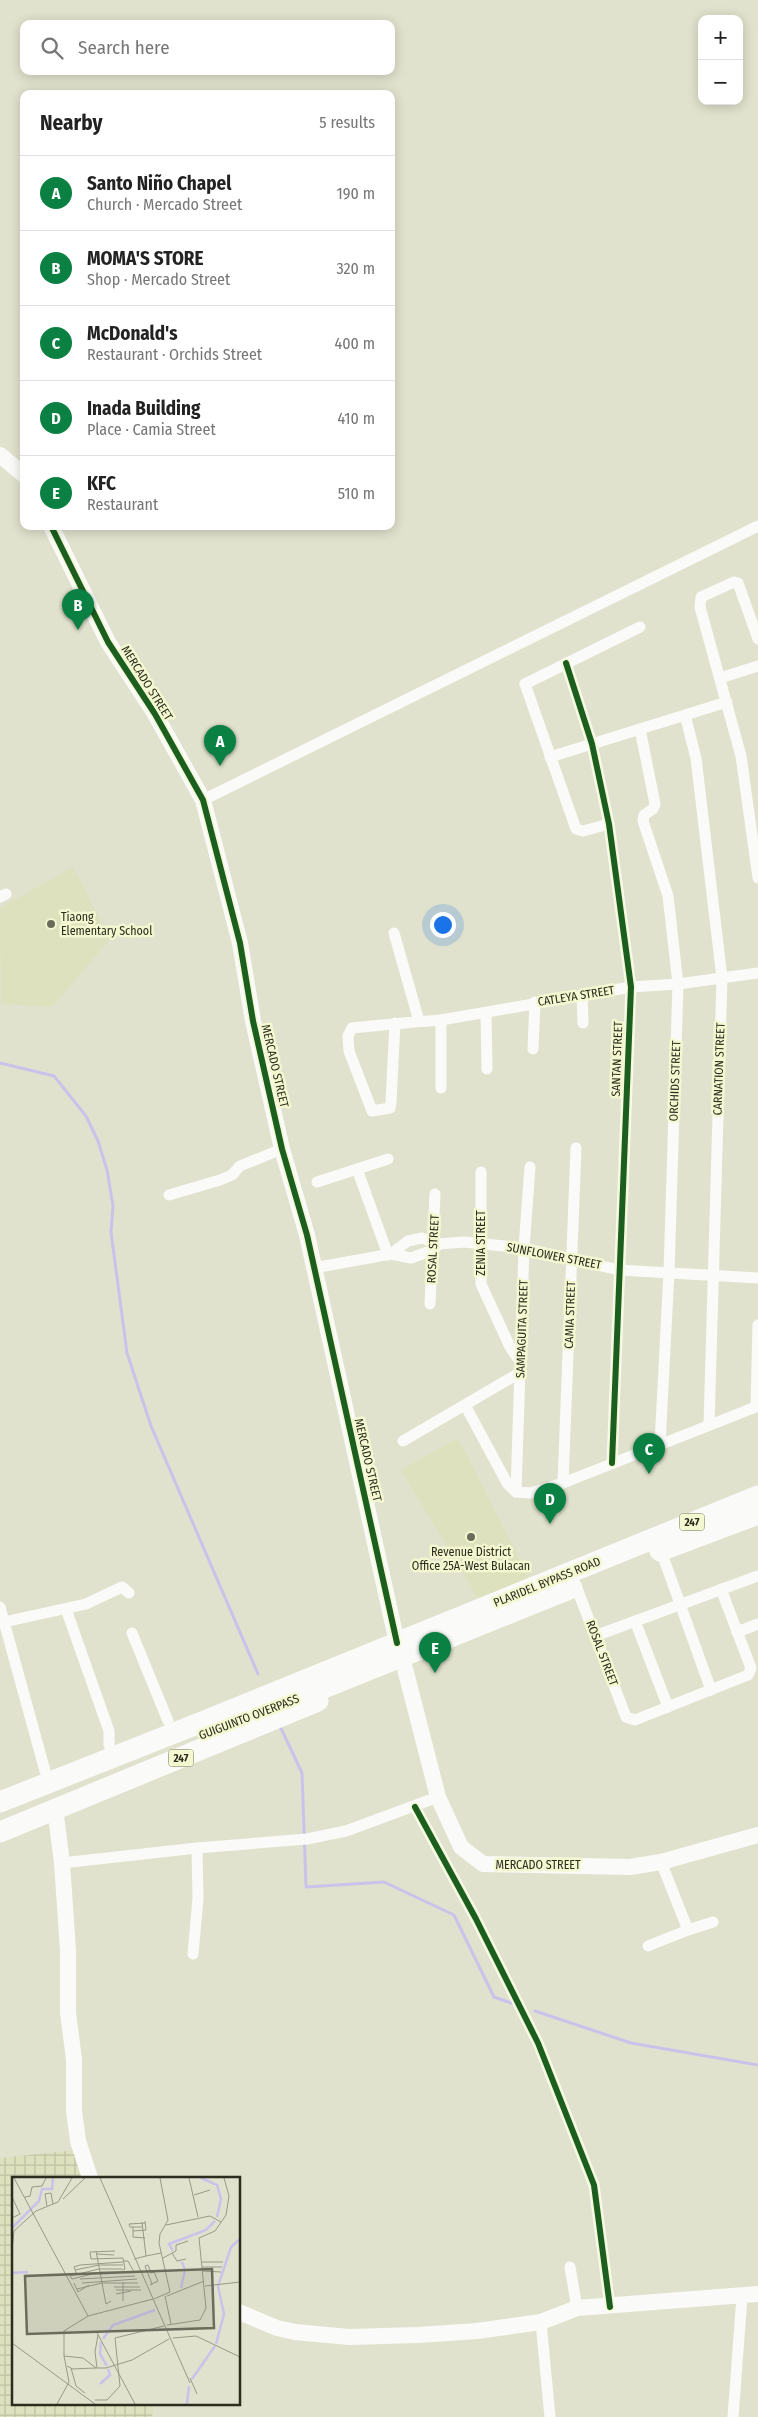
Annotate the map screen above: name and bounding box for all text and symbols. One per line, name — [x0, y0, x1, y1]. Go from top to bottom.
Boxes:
map controls — [698, 15, 743, 105]
button: + — [698, 15, 743, 60]
search box — [20, 20, 395, 75]
icon: search — [38, 34, 66, 62]
text: Search here — [78, 36, 170, 59]
button: − — [698, 60, 743, 105]
text: Nearby — [40, 110, 102, 136]
text: 5 results — [319, 113, 375, 132]
text: Santo Niño Chapel — [87, 172, 231, 195]
text: A — [52, 184, 60, 203]
text: 190 m — [337, 184, 375, 203]
text: Church · Mercado Street — [87, 195, 242, 214]
text: MOMA'S STORE — [87, 247, 204, 270]
text: B — [52, 259, 60, 278]
text: 320 m — [336, 259, 375, 278]
text: Shop · Mercado Street — [87, 270, 230, 289]
text: McDonald's — [87, 322, 177, 345]
text: C — [52, 334, 60, 353]
text: 400 m — [335, 334, 375, 353]
text: Restaurant · Orchids Street — [87, 345, 262, 364]
text: Inada Building — [87, 397, 200, 420]
text: D — [51, 409, 61, 428]
text: 410 m — [337, 409, 375, 428]
text: Place · Camia Street — [87, 420, 216, 439]
text: KFC — [87, 472, 116, 495]
text: E — [52, 484, 60, 503]
text: 510 m — [338, 484, 375, 503]
text: Restaurant — [87, 495, 158, 514]
pin: B — [62, 589, 94, 630]
street label: MERCADO STREET — [119, 643, 176, 723]
pin: A — [204, 725, 236, 766]
place label: Tiaong Elementary School — [61, 910, 152, 938]
your location — [430, 912, 456, 938]
marker: Tiaong Elementary School — [45, 918, 57, 930]
street label: CATLEYA STREET — [537, 983, 616, 1009]
street label: SANTAN STREET — [609, 1021, 625, 1097]
street label: CARNATION STREET — [710, 1022, 728, 1116]
street label: MERCADO STREET — [259, 1023, 291, 1109]
street label: ORCHIDS STREET — [667, 1040, 683, 1122]
street label: ZENIA STREET — [474, 1210, 488, 1276]
street label: ROSAL STREET — [424, 1214, 442, 1284]
street label: SUNFLOWER STREET — [505, 1240, 603, 1272]
street label: SAMPAGUITA STREET — [513, 1279, 531, 1378]
street label: CAMIA STREET — [562, 1280, 578, 1349]
street label: MERCADO STREET — [352, 1417, 384, 1503]
pin: C — [633, 1433, 665, 1474]
pin: D — [534, 1483, 566, 1524]
road number: 247 — [680, 1514, 704, 1530]
marker: Revenue District Office 25A-West Bulacan — [465, 1531, 477, 1543]
place label: Revenue District Office 25A-West Bulacan — [412, 1545, 530, 1573]
street label: PLARIDEL BYPASS ROAD — [491, 1554, 603, 1610]
street label: ROSAL STREET — [583, 1618, 621, 1688]
pin: E — [419, 1632, 451, 1673]
street label: GUIGUINTO OVERPASS — [197, 1691, 301, 1743]
road number: 247 — [168, 1750, 194, 1766]
street label: MERCADO STREET — [496, 1858, 581, 1872]
inset map — [12, 2177, 240, 2404]

